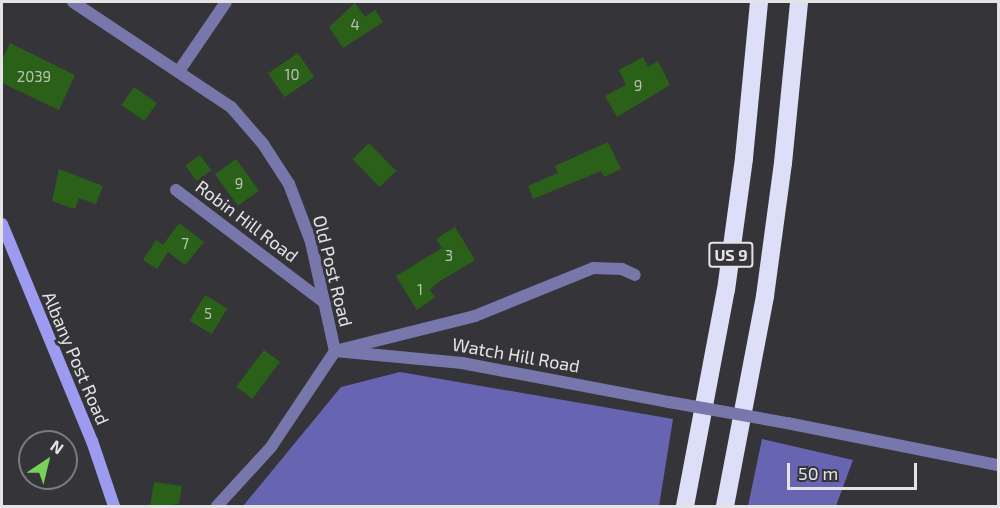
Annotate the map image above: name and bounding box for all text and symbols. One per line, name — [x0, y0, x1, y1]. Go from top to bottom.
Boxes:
house number: 4 — [350, 16, 360, 34]
house number: 10 — [284, 66, 300, 84]
house number: 2039 — [17, 68, 51, 86]
house number: 9 — [634, 77, 642, 95]
street label: Robin Hill Road — [191, 175, 303, 267]
house number: 9 — [235, 175, 243, 193]
street label: Old Post Road — [309, 213, 357, 329]
house number: 7 — [181, 235, 189, 253]
road number: US 9 — [707, 242, 755, 268]
house number: 3 — [445, 247, 453, 265]
house number: 1 — [417, 281, 423, 299]
street label: Albany Post Road — [38, 288, 114, 428]
house number: 5 — [204, 305, 212, 323]
street label: Watch Hill Road — [450, 333, 582, 377]
north arrow — [18, 430, 78, 490]
text: N — [47, 435, 68, 458]
scale bar — [790, 451, 920, 489]
text: 50 m — [798, 462, 838, 484]

